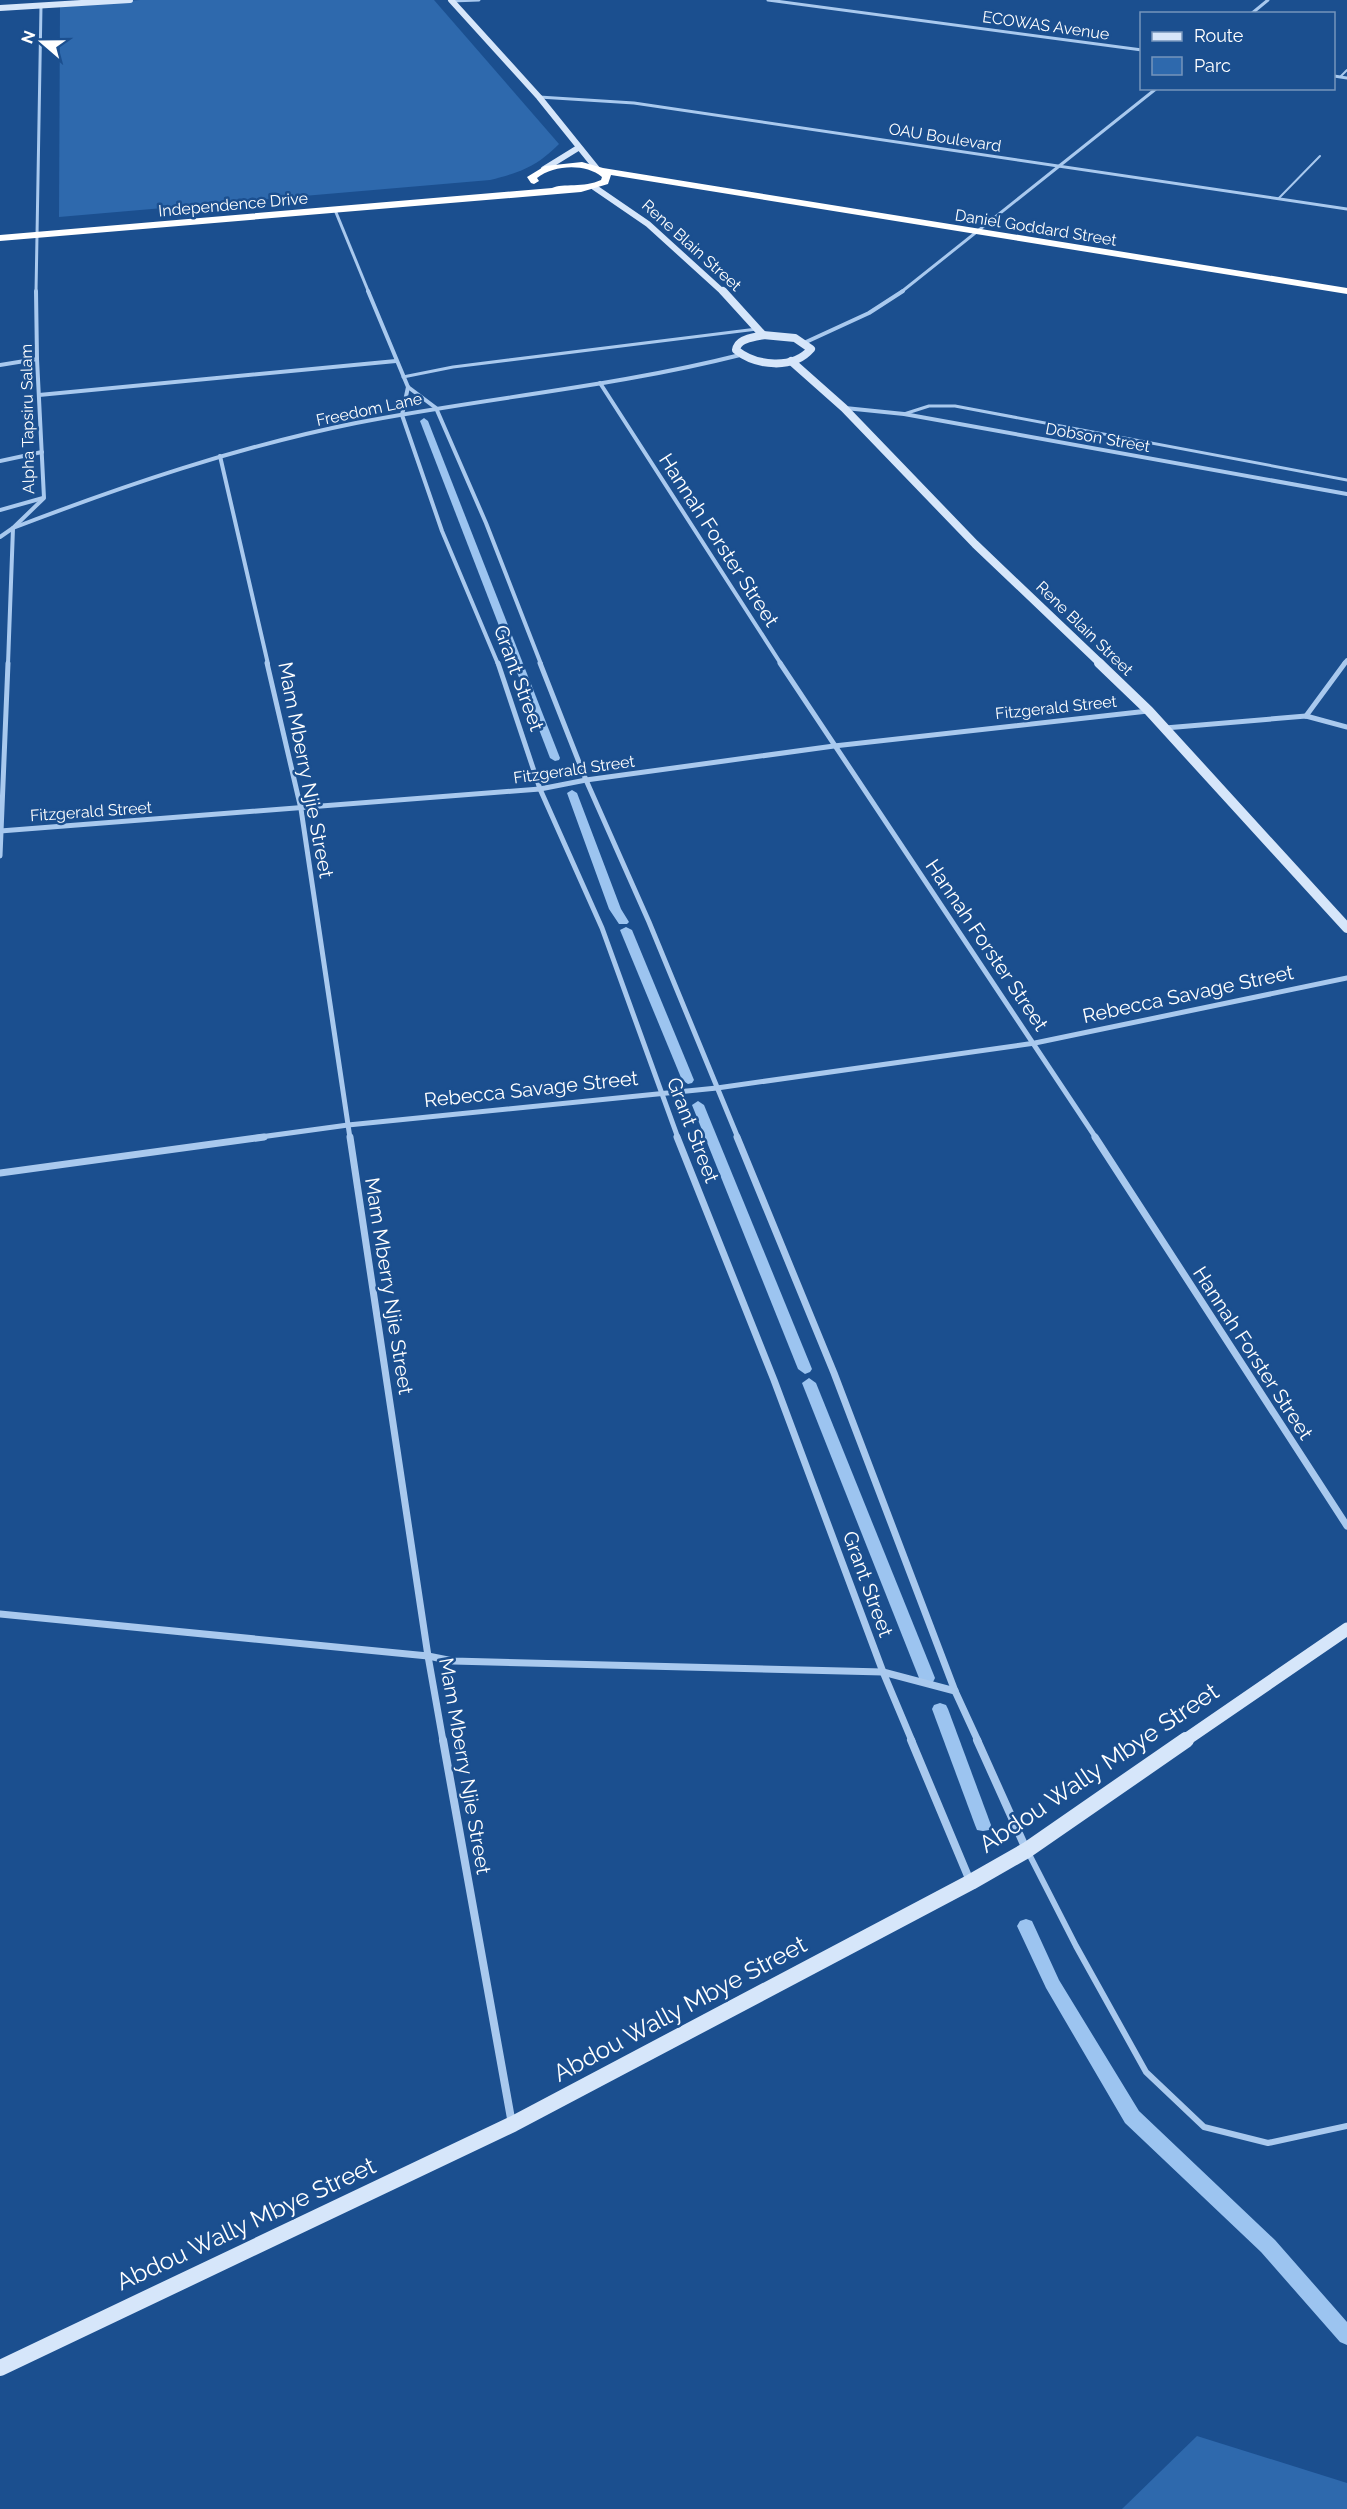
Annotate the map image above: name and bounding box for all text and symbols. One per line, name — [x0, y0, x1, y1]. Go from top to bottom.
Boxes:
street label: ECOWAS Avenue — [981, 7, 1111, 44]
north arrow — [12, 12, 72, 72]
legend — [1140, 12, 1335, 90]
text: Route — [1194, 25, 1244, 46]
text: N — [17, 28, 39, 46]
text: Parc — [1194, 55, 1231, 76]
street label: OAU Boulevard — [887, 119, 1003, 156]
street label: Independence Drive — [157, 188, 309, 221]
street label: Rene Blain Street — [638, 196, 746, 295]
street label: Daniel Goddard Street — [954, 205, 1119, 250]
street label: Alpha Tapsiru Salam — [17, 344, 38, 494]
street label: Freedom Lane — [314, 389, 424, 430]
street label: Dobson Street — [1044, 419, 1152, 456]
street label: Hannah Forster Street — [654, 449, 784, 631]
street label: Rene Blain Street — [1032, 577, 1138, 680]
street label: Grant Street — [489, 622, 549, 735]
street label: Mam Mberry Njie Street — [273, 660, 339, 880]
street label: Fitzgerald Street — [994, 692, 1118, 723]
street label: Fitzgerald Street — [512, 751, 637, 787]
street label: Fitzgerald Street — [29, 798, 153, 825]
street label: Hannah Forster Street — [921, 855, 1053, 1036]
street label: Rebecca Savage Street — [1080, 960, 1296, 1028]
street label: Rebecca Savage Street — [423, 1066, 640, 1112]
street label: Grant Street — [662, 1074, 724, 1186]
street label: Mam Mberry Njie Street — [360, 1176, 418, 1397]
street label: Hannah Forster Street — [1188, 1262, 1318, 1444]
street label: Grant Street — [838, 1528, 898, 1641]
street label: Mam Mberry Njie Street — [434, 1656, 496, 1876]
street label: Abdou Wally Mbye Street — [973, 1677, 1224, 1859]
street label: Abdou Wally Mbye Street — [548, 1929, 811, 2088]
street label: Abdou Wally Mbye Street — [112, 2151, 380, 2296]

